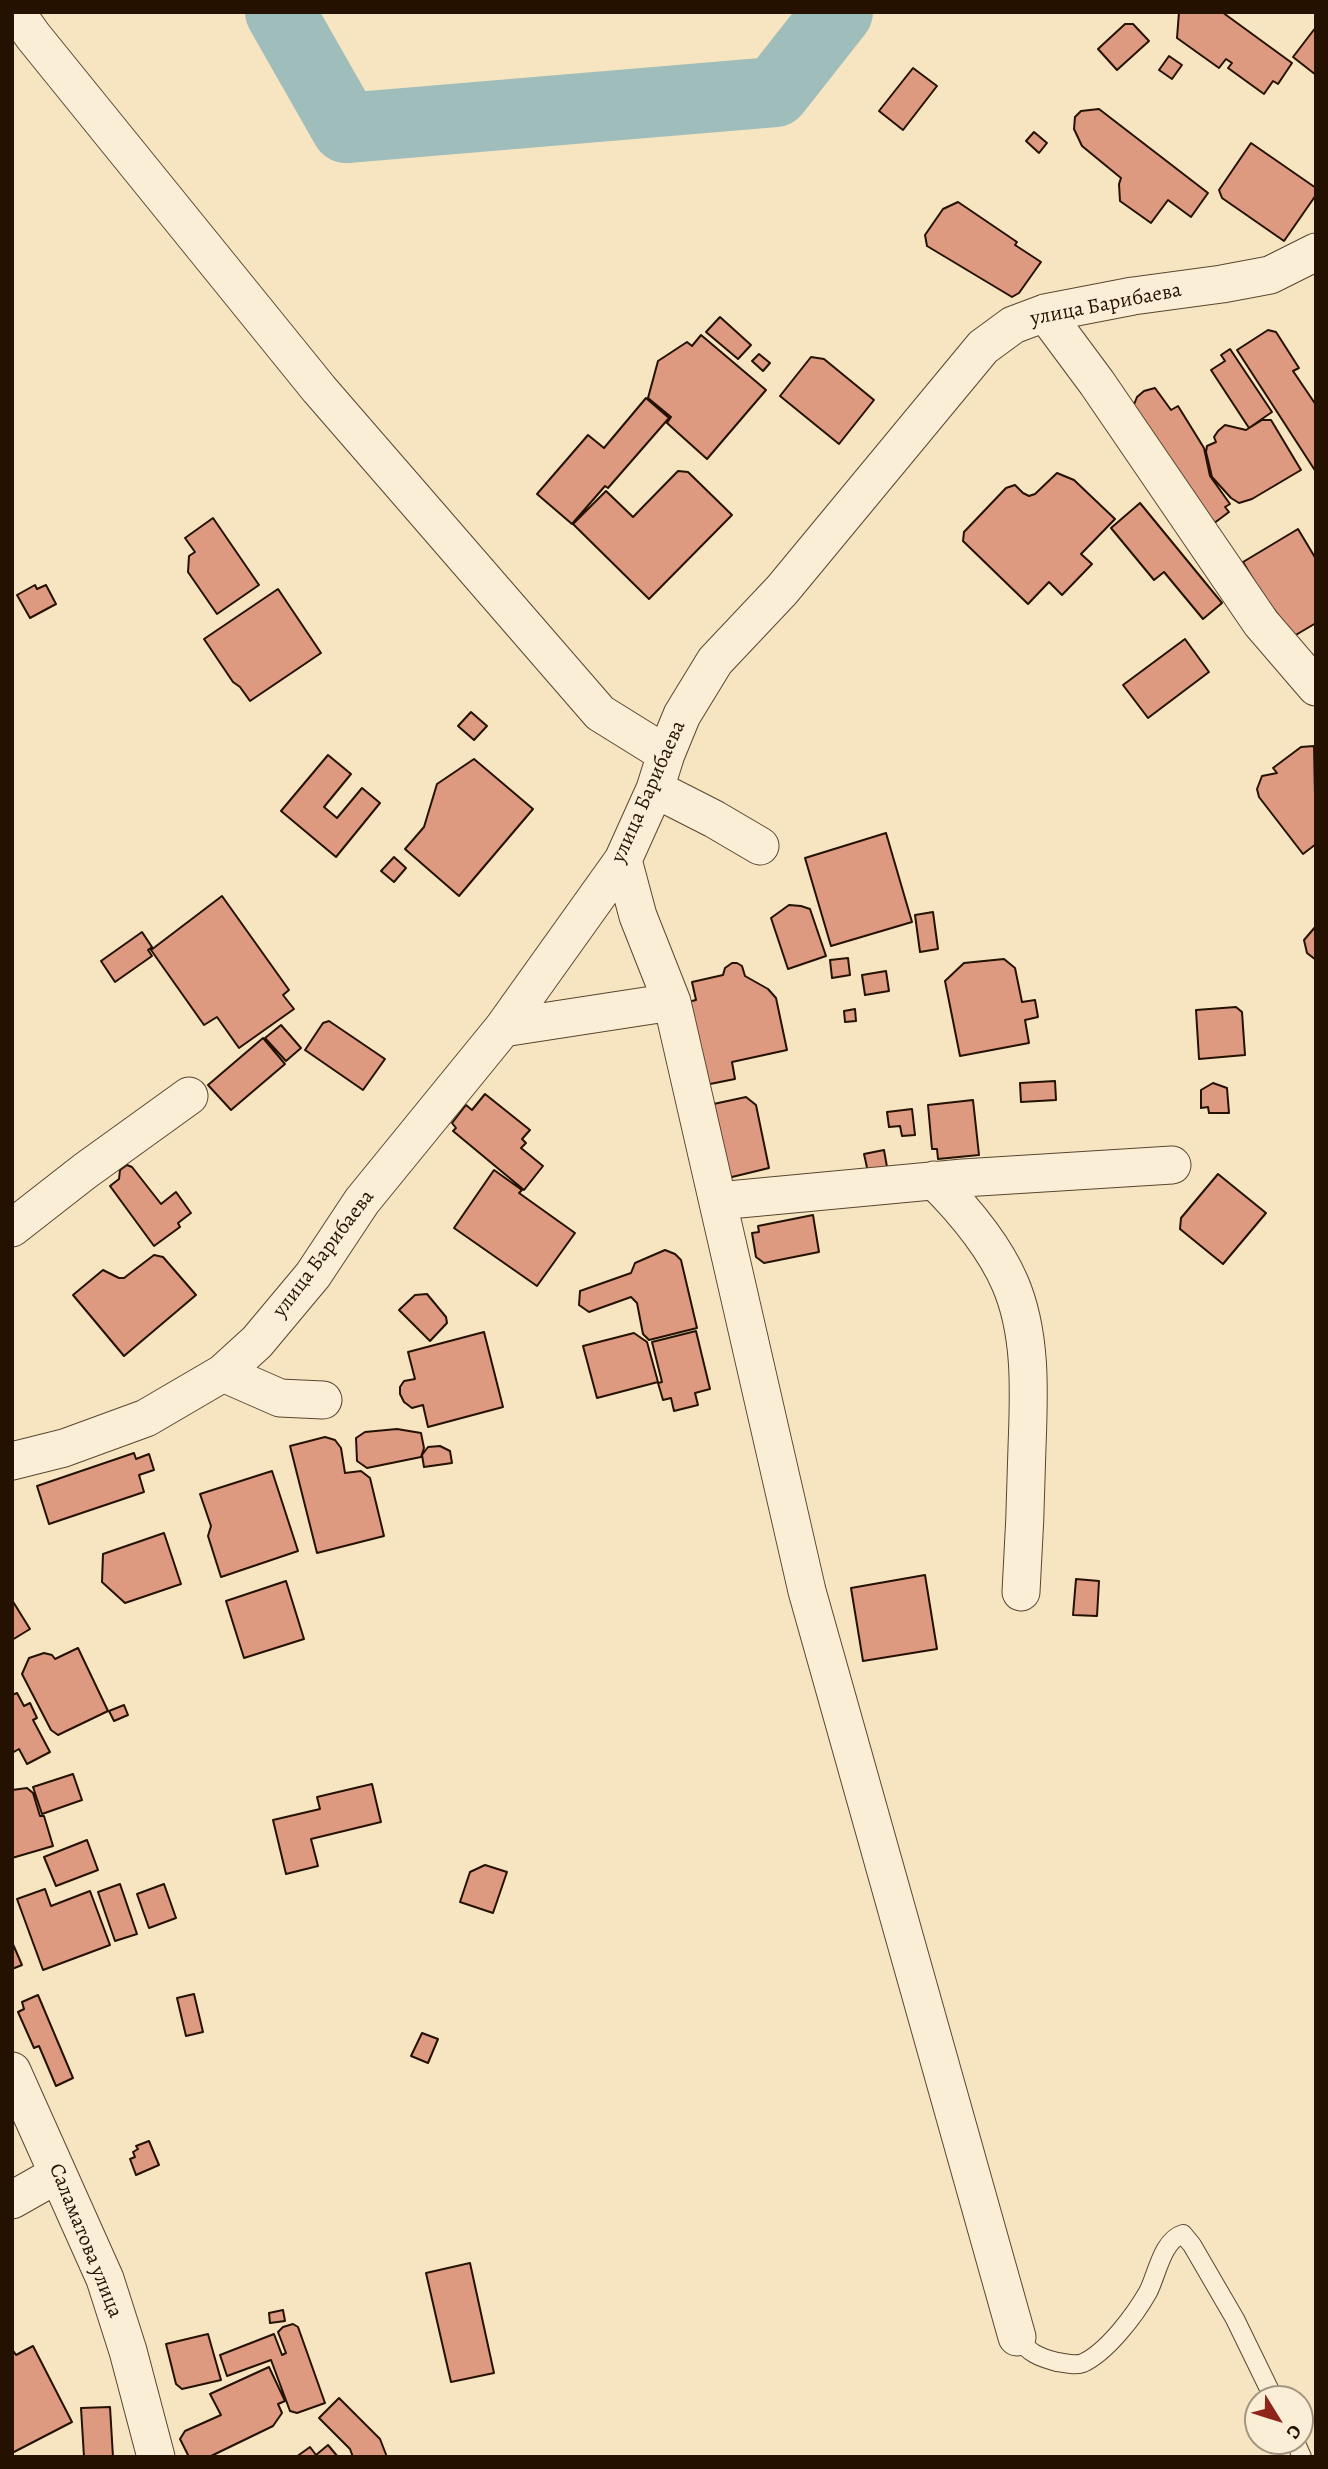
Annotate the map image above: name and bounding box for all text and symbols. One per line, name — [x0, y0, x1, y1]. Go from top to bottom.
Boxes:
street label: улица Барибаева — [1028, 278, 1184, 332]
street label: улица Барибаева — [606, 717, 692, 867]
street label: улица Барибаева — [268, 1185, 380, 1323]
street label: Саламатова улица — [43, 2160, 127, 2322]
north arrow — [1244, 2385, 1314, 2455]
text: С — [1280, 2419, 1308, 2444]

